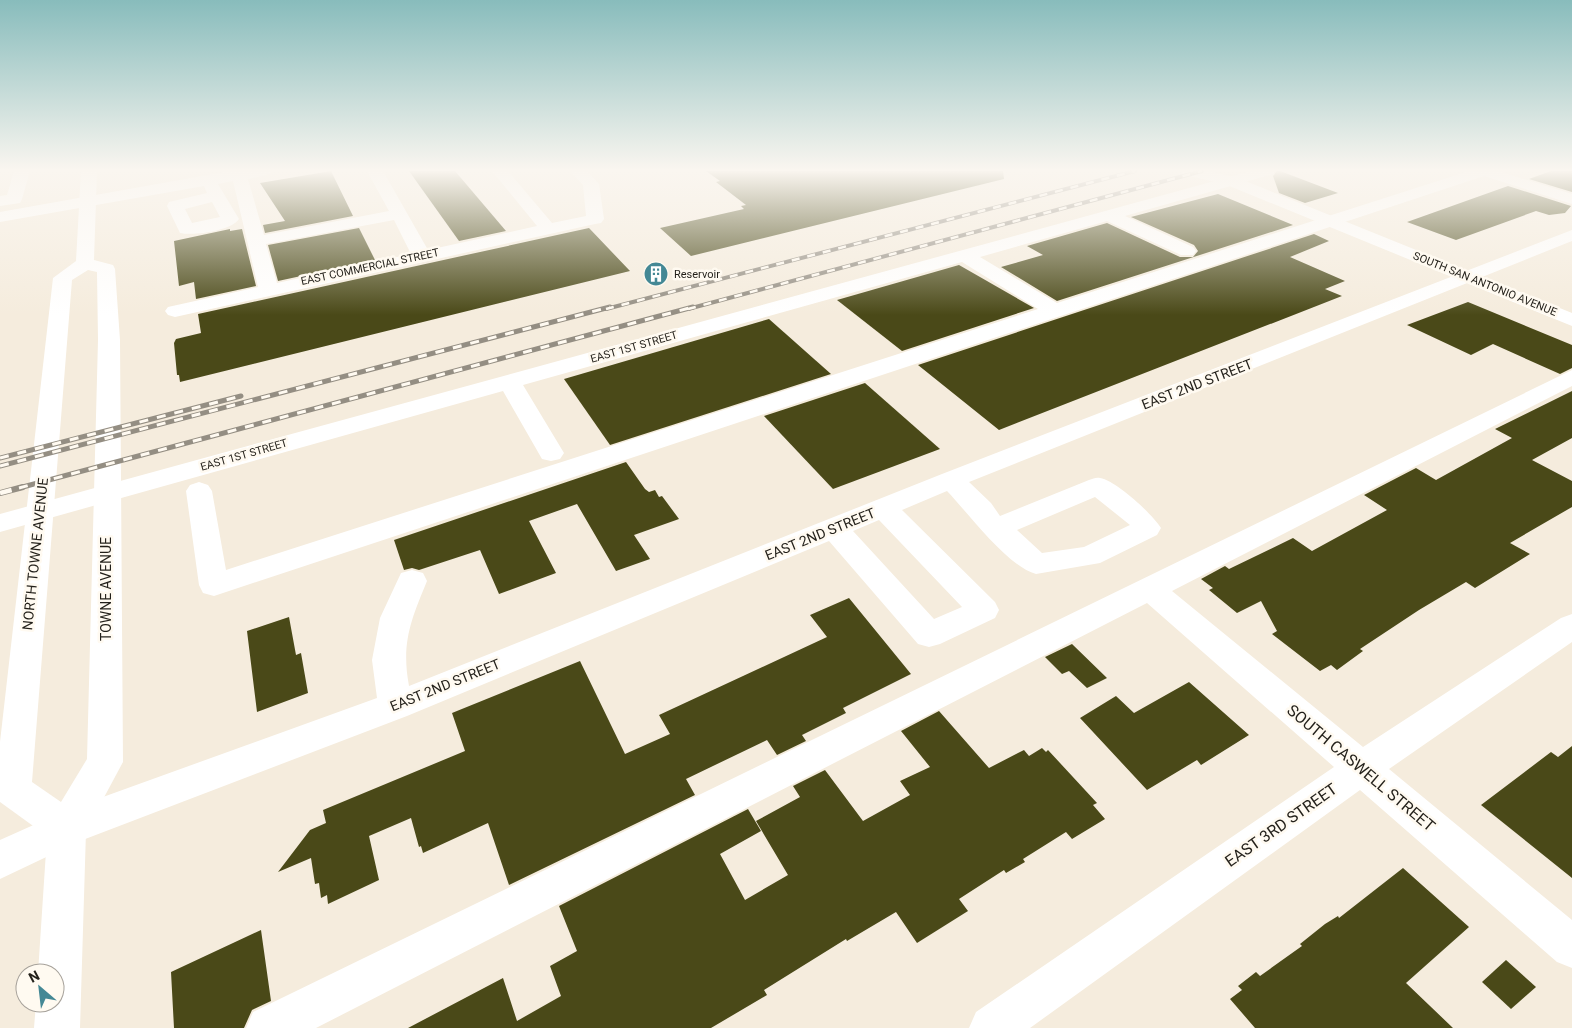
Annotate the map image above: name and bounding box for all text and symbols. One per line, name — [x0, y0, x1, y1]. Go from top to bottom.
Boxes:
street label: EAST COMMERCIAL STREET — [300, 246, 441, 288]
street label: SOUTH SAN ANTONIO AVENUE — [1411, 249, 1559, 319]
building icon: Reservoir — [643, 261, 669, 287]
place label: Reservoir — [674, 268, 720, 281]
street label: EAST 1ST STREET — [589, 328, 679, 366]
street label: EAST 2ND STREET — [1139, 355, 1255, 412]
street label: EAST 1ST STREET — [199, 436, 289, 474]
street label: NORTH TOWNE AVENUE — [19, 477, 51, 631]
street label: EAST 2ND STREET — [763, 504, 878, 563]
street label: TOWNE AVENUE — [98, 537, 114, 641]
street label: EAST 2ND STREET — [388, 655, 503, 714]
street label: SOUTH CASWELL STREET — [1283, 700, 1439, 836]
street label: EAST 3RD STREET — [1221, 779, 1341, 871]
north arrow — [15, 963, 65, 1013]
text: N — [26, 967, 42, 986]

